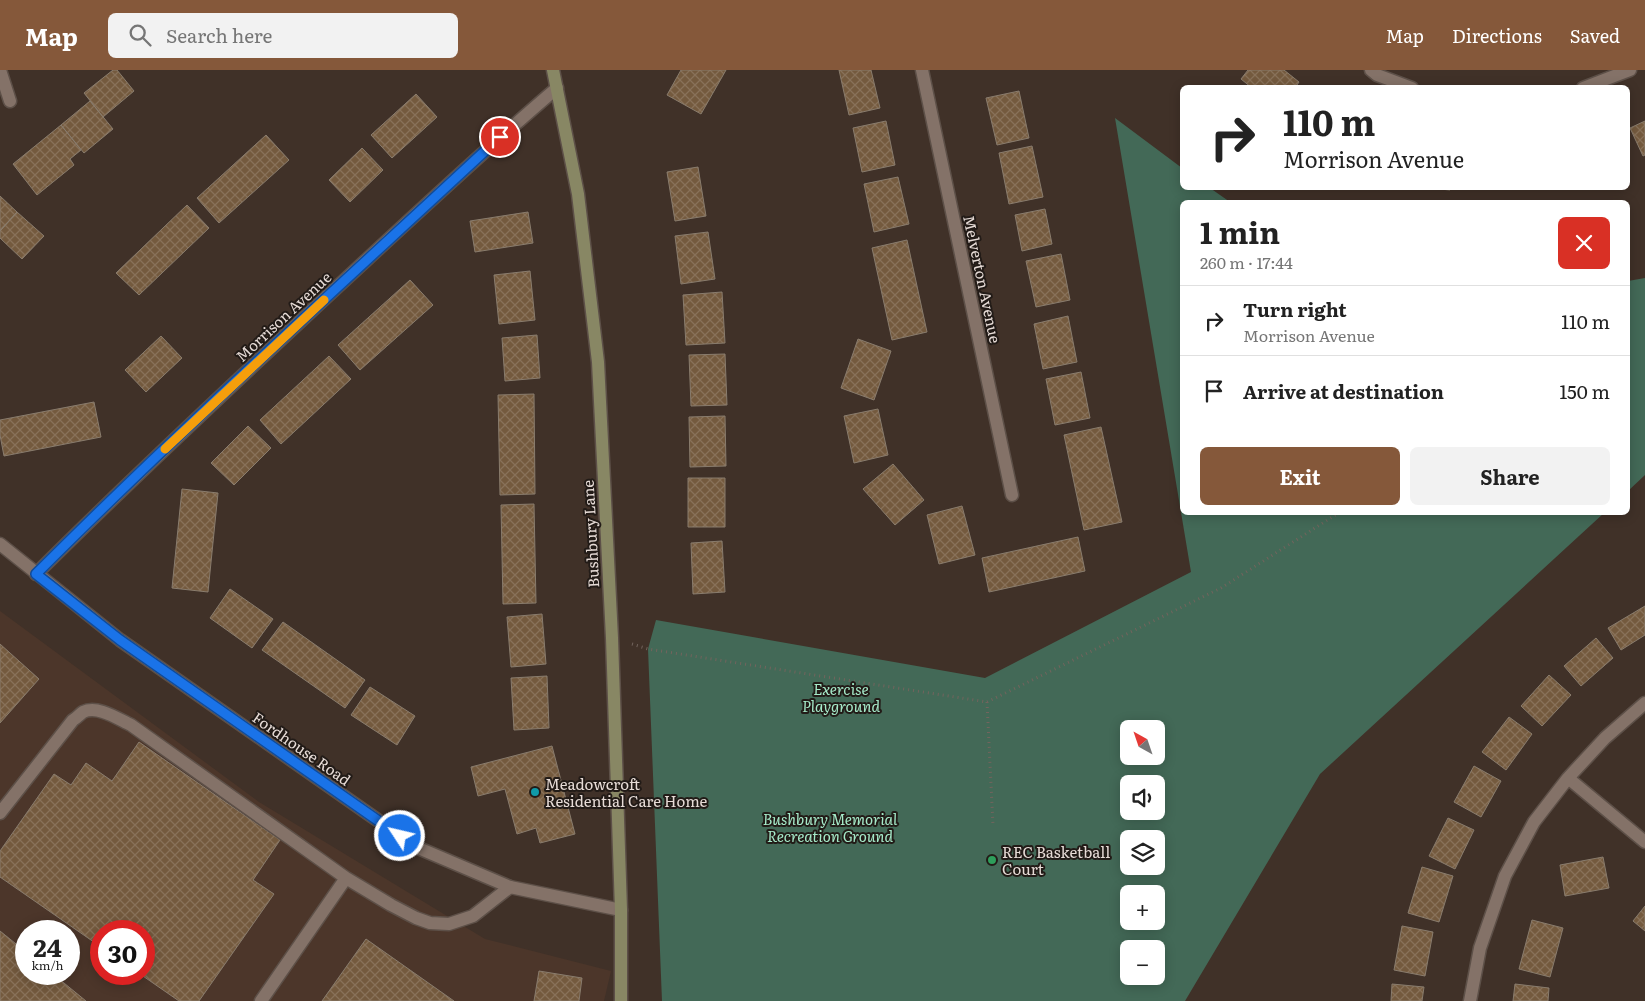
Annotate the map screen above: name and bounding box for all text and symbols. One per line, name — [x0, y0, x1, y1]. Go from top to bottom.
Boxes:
search box — [108, 13, 458, 58]
text: Map — [25, 18, 78, 53]
icon: search — [126, 21, 154, 49]
text: Search here — [166, 21, 272, 49]
text: Map — [1386, 22, 1424, 49]
text: Directions — [1452, 22, 1542, 49]
text: Saved — [1570, 22, 1620, 49]
text: 110 m — [1283, 95, 1375, 147]
icon: right — [1200, 105, 1265, 170]
pin — [479, 116, 521, 158]
icon: arrive — [486, 123, 514, 151]
text: Morrison Avenue — [1283, 142, 1464, 175]
text: 1 min — [1200, 209, 1280, 253]
street label: Melverton Avenue — [958, 213, 1008, 345]
button: close — [1558, 217, 1610, 269]
text: 260 m · 17:44 — [1200, 250, 1293, 274]
street label: Morrison Avenue — [230, 265, 336, 367]
text: Turn right — [1243, 295, 1347, 323]
icon: right — [1200, 307, 1228, 335]
text: 110 m — [1561, 307, 1610, 335]
text: Morrison Avenue — [1243, 323, 1375, 347]
icon: arrive — [1200, 377, 1228, 405]
text: Arrive at destination — [1243, 377, 1444, 405]
text: 150 m — [1559, 377, 1610, 405]
button: Exit — [1200, 447, 1400, 505]
button: Share — [1410, 447, 1610, 505]
street label: Bushbury Lane — [576, 479, 604, 589]
park label: Exercise Playground — [802, 677, 880, 717]
street label: Fordhouse Road — [248, 705, 356, 791]
north arrow — [1120, 720, 1165, 765]
map controls — [1120, 720, 1165, 985]
place label: Meadowcroft Residential Care Home — [545, 772, 708, 812]
button: sound — [1120, 775, 1165, 820]
marker: Meadowcroft Residential Care Home — [529, 786, 541, 798]
park label: Bushbury Memorial Recreation Ground — [763, 807, 898, 847]
position arrow — [373, 809, 425, 861]
button: layers — [1120, 830, 1165, 875]
place label: REC Basketball Court — [1002, 840, 1110, 880]
marker: REC Basketball Court — [986, 854, 998, 866]
button: + — [1120, 885, 1165, 930]
speed limit sign: 30 — [90, 920, 155, 985]
text: 24 — [33, 928, 62, 965]
button: − — [1120, 940, 1165, 985]
text: km/h — [32, 956, 63, 974]

